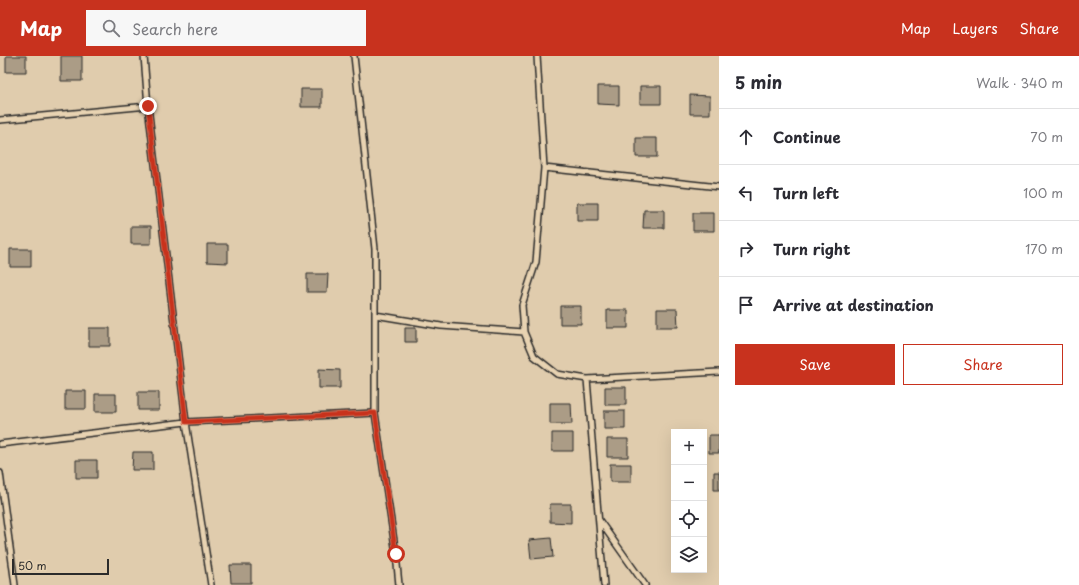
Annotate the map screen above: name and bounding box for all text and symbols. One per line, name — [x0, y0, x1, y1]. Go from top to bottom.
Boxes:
search box — [86, 10, 366, 46]
text: Map — [20, 14, 62, 42]
icon: search — [100, 17, 122, 39]
text: Search here — [132, 17, 218, 40]
text: Map — [901, 18, 931, 39]
text: Layers — [953, 18, 998, 39]
text: Share — [1020, 18, 1059, 39]
text: 5 min — [735, 69, 782, 95]
text: Walk · 340 m — [976, 73, 1063, 92]
route end — [139, 97, 157, 115]
text: Continue — [773, 125, 841, 148]
icon: ahead — [735, 126, 757, 148]
text: 70 m — [1030, 127, 1063, 146]
text: Turn left — [773, 181, 839, 204]
icon: left — [735, 182, 757, 204]
text: 100 m — [1023, 183, 1063, 202]
text: Turn right — [773, 237, 850, 260]
icon: right — [735, 238, 757, 260]
text: 170 m — [1025, 239, 1063, 258]
text: Arrive at destination — [773, 293, 934, 316]
icon: arrive — [735, 294, 757, 316]
button: Save — [735, 344, 895, 385]
button: Share — [903, 344, 1063, 385]
map controls — [671, 429, 707, 573]
button: + — [671, 429, 707, 465]
button: − — [671, 465, 707, 501]
button: locate — [671, 501, 707, 537]
button: layers — [671, 537, 707, 573]
route start — [387, 545, 405, 563]
scale bar — [12, 557, 109, 576]
text: 50 m — [18, 557, 47, 574]

